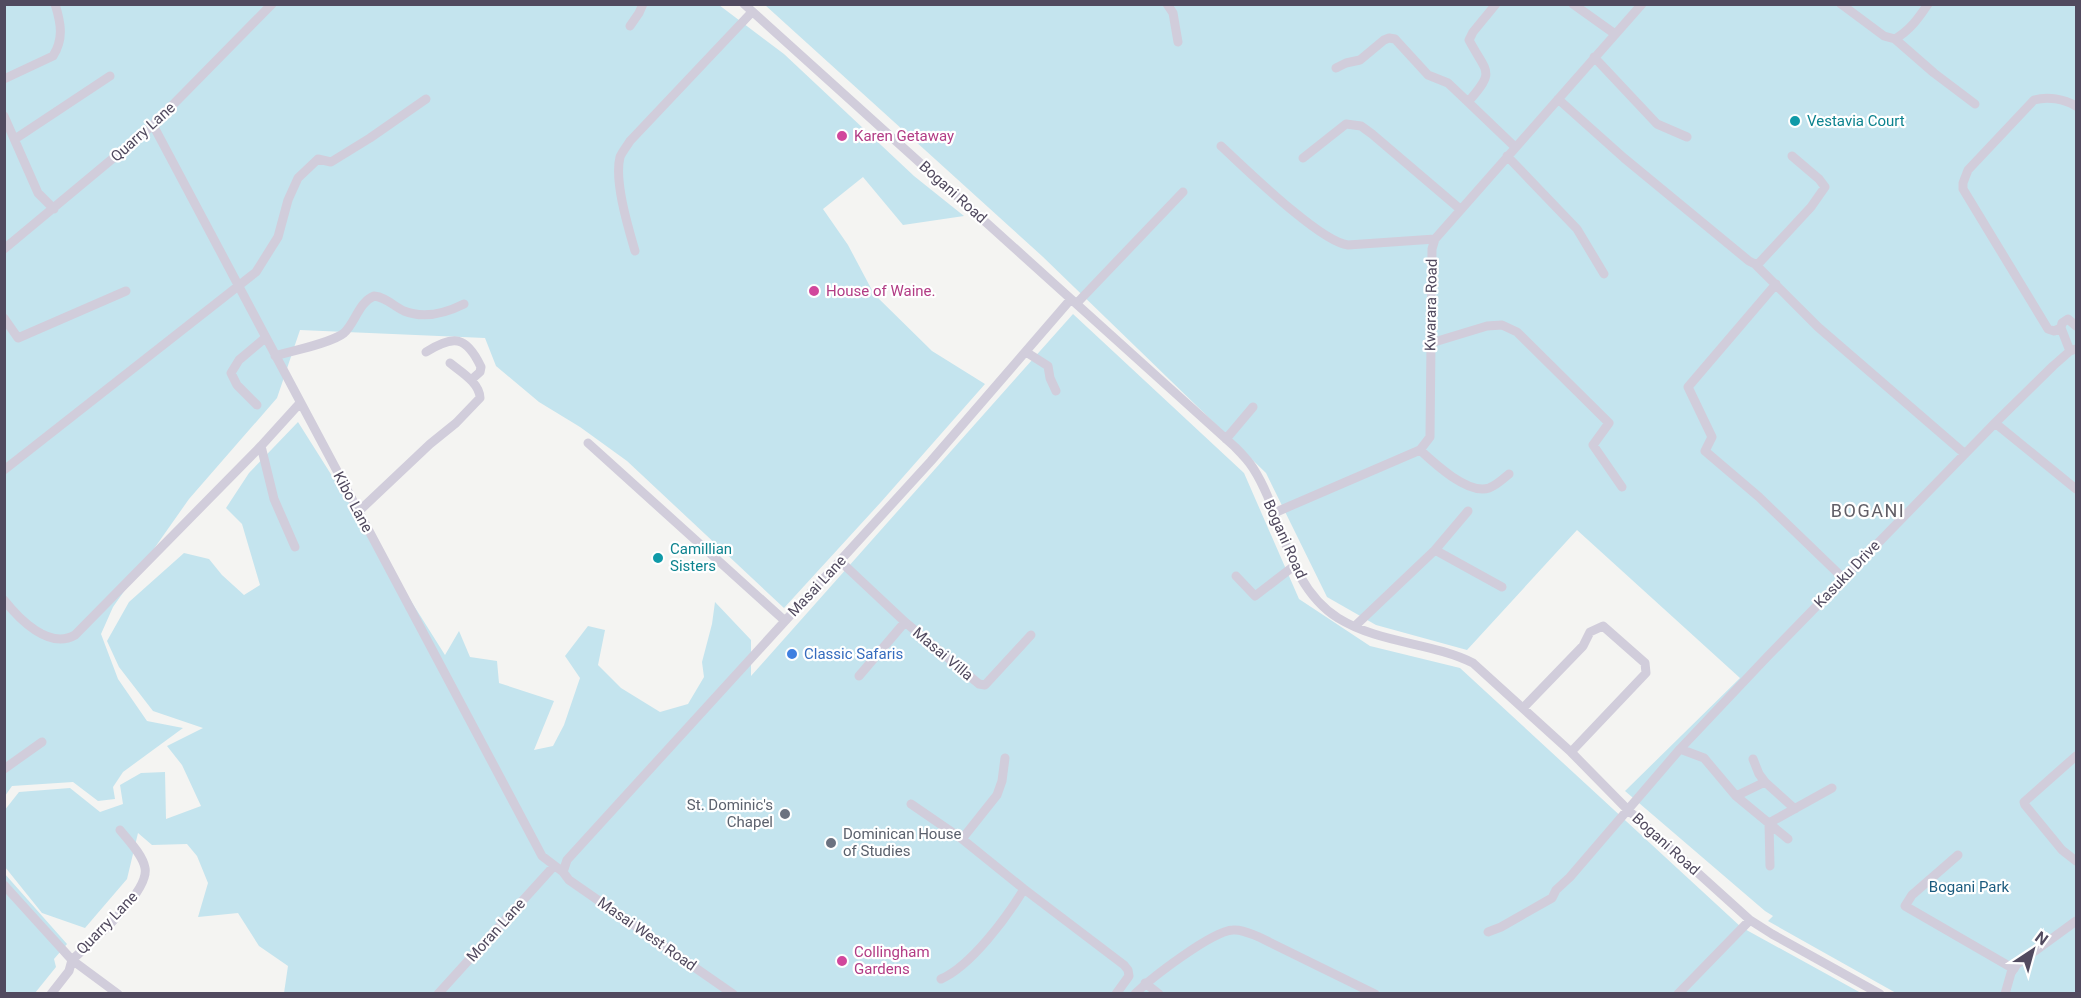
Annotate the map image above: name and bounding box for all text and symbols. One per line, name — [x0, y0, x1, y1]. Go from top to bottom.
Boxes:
street label: Quarry Lane — [107, 98, 179, 166]
place label: Vestavia Court — [1807, 112, 1905, 130]
marker: Vestavia Court — [1788, 114, 1802, 128]
place label: Karen Getaway — [854, 127, 954, 145]
marker: Karen Getaway — [835, 129, 849, 143]
street label: Bogani Road — [916, 157, 990, 227]
street label: Kwarara Road — [1421, 259, 1441, 351]
place label: House of Waine. — [826, 282, 936, 300]
marker: House of Waine. — [807, 284, 821, 298]
street label: Kibo Lane — [330, 469, 377, 536]
street label: Bogani Road — [1260, 497, 1310, 581]
district label: BOGANI — [1831, 500, 1905, 521]
street label: Kasuku Drive — [1810, 536, 1884, 611]
place label: Camillian Sisters — [670, 540, 732, 575]
marker: Camillian Sisters — [651, 551, 665, 565]
street label: Masai Lane — [784, 552, 850, 620]
street label: Masai Villa — [909, 624, 977, 684]
place label: Classic Safaris — [804, 645, 903, 663]
marker: Classic Safaris — [785, 647, 799, 661]
place label: St. Dominic's Chapel — [687, 796, 773, 831]
marker: St. Dominic's Chapel — [778, 807, 792, 821]
street label: Bogani Road — [1629, 809, 1703, 879]
place label: Dominican House of Studies — [843, 825, 961, 860]
marker: Dominican House of Studies — [824, 836, 838, 850]
park label: Bogani Park — [1929, 878, 2010, 896]
street label: Quarry Lane — [73, 888, 141, 958]
street label: Masai West Road — [594, 893, 700, 975]
street label: Moran Lane — [463, 895, 529, 965]
north arrow — [2003, 920, 2063, 980]
text: N — [2031, 927, 2052, 949]
place label: Collingham Gardens — [854, 943, 930, 978]
marker: Collingham Gardens — [835, 954, 849, 968]

